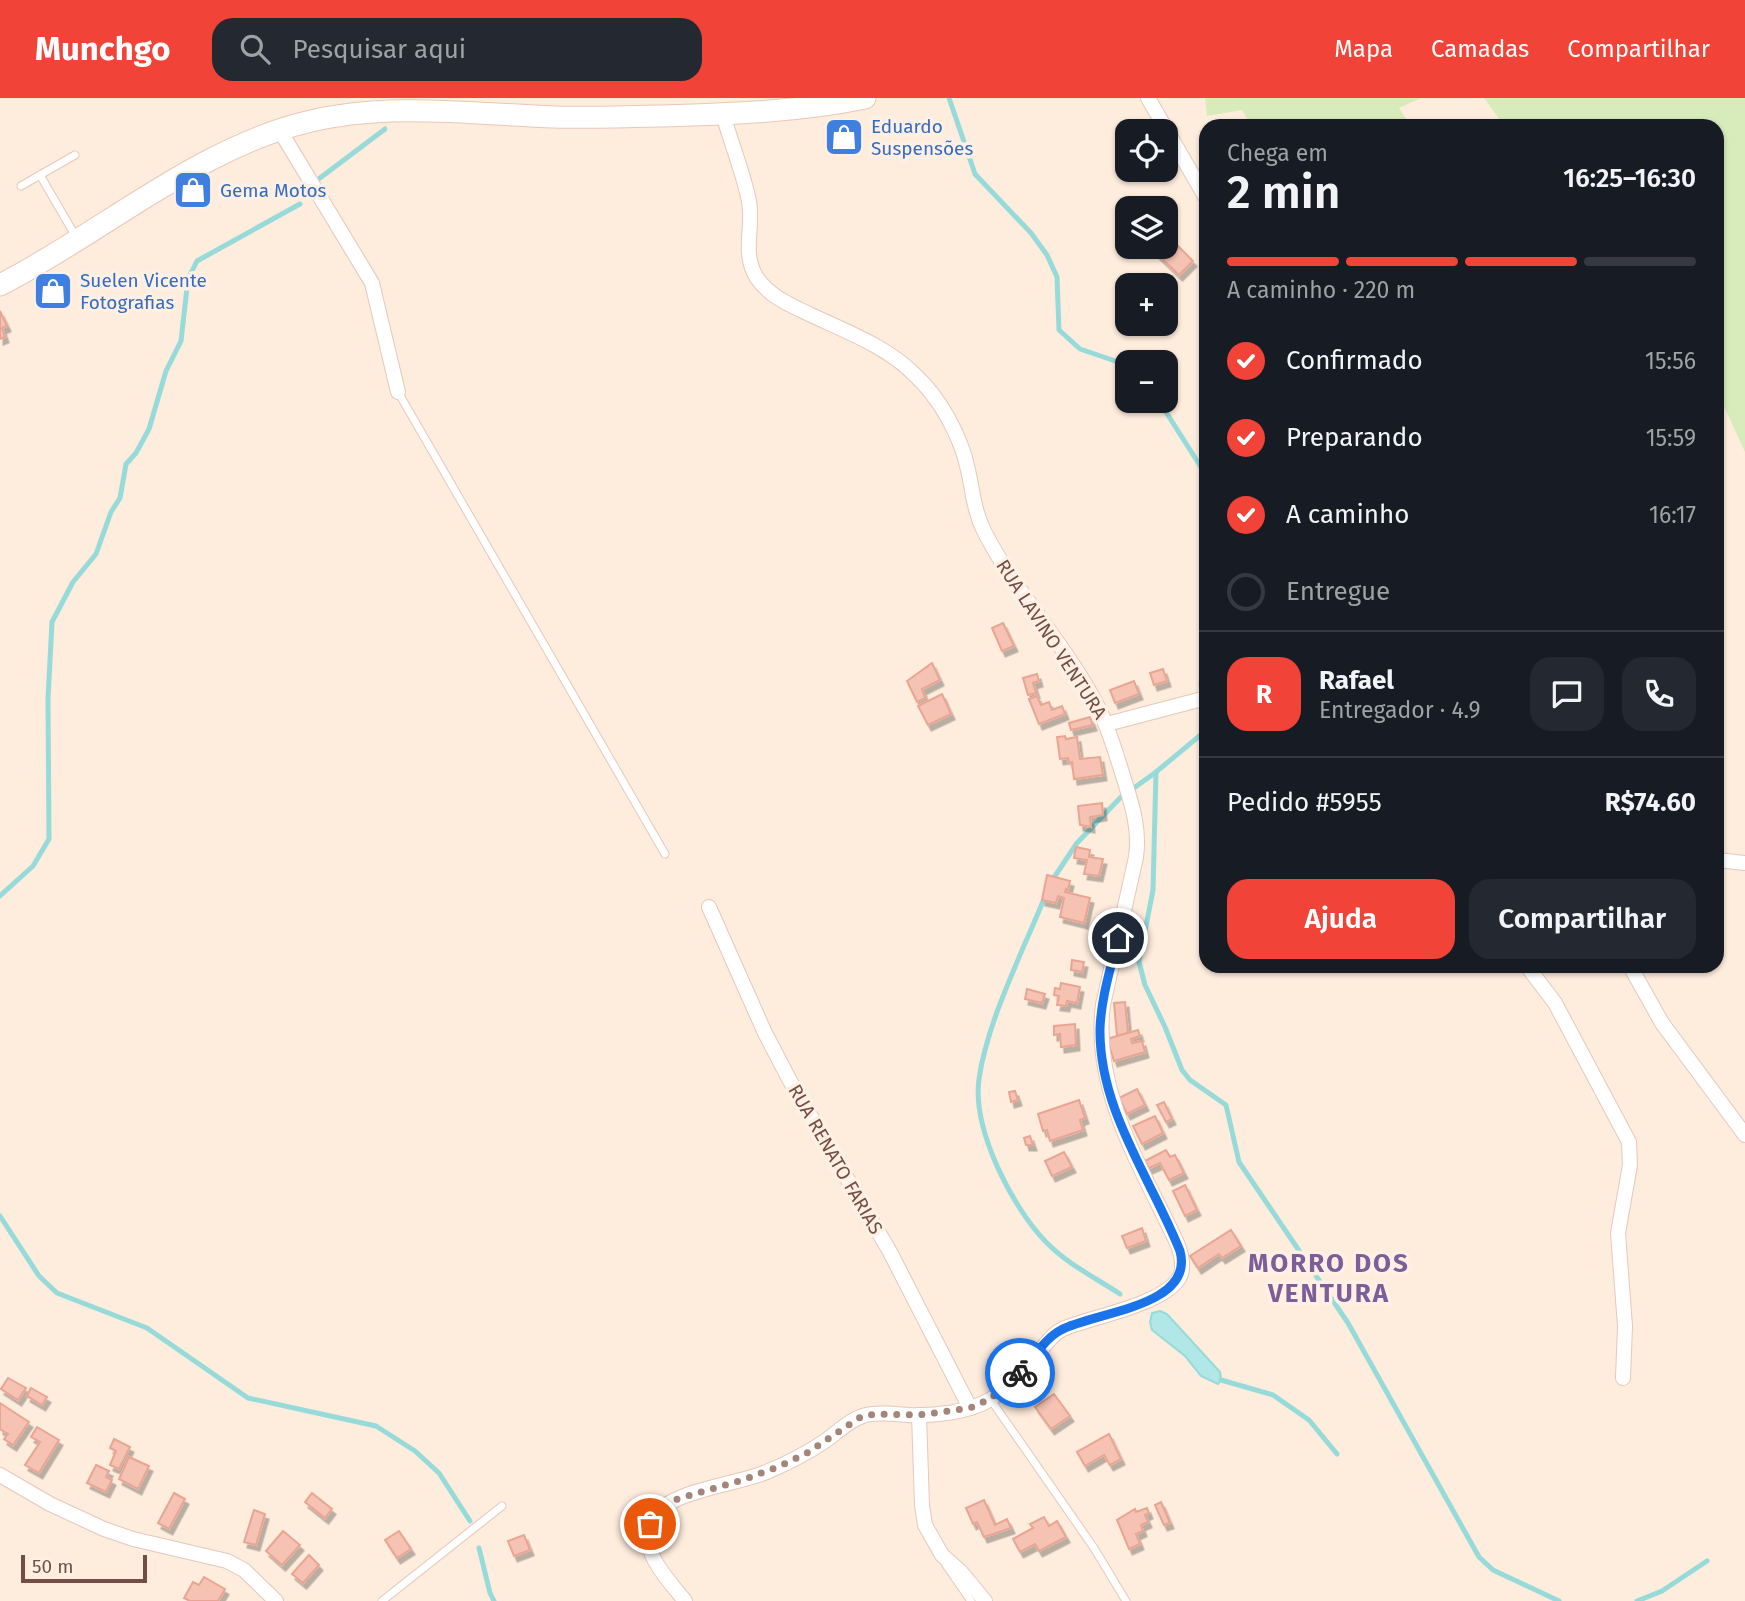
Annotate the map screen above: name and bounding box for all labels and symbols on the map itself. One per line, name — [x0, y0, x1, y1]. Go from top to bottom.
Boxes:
place label: Eduardo Suspensões — [871, 115, 973, 160]
shop icon: Eduardo Suspensões — [823, 116, 865, 158]
shop icon: Gema Motos — [172, 169, 214, 211]
place label: Gema Motos — [220, 179, 327, 202]
place label: Suelen Vicente Fotografias — [80, 269, 207, 314]
shop icon: Suelen Vicente Fotografias — [32, 270, 74, 312]
street label: RUA LAVINO VENTURA — [991, 555, 1112, 723]
pin — [1088, 908, 1148, 968]
street label: RUA RENATO FARIAS — [783, 1080, 888, 1238]
district label: MORRO DOS VENTURA — [1248, 1248, 1410, 1309]
courier — [985, 1338, 1055, 1408]
pin — [620, 1494, 680, 1554]
scale bar — [21, 1552, 147, 1584]

